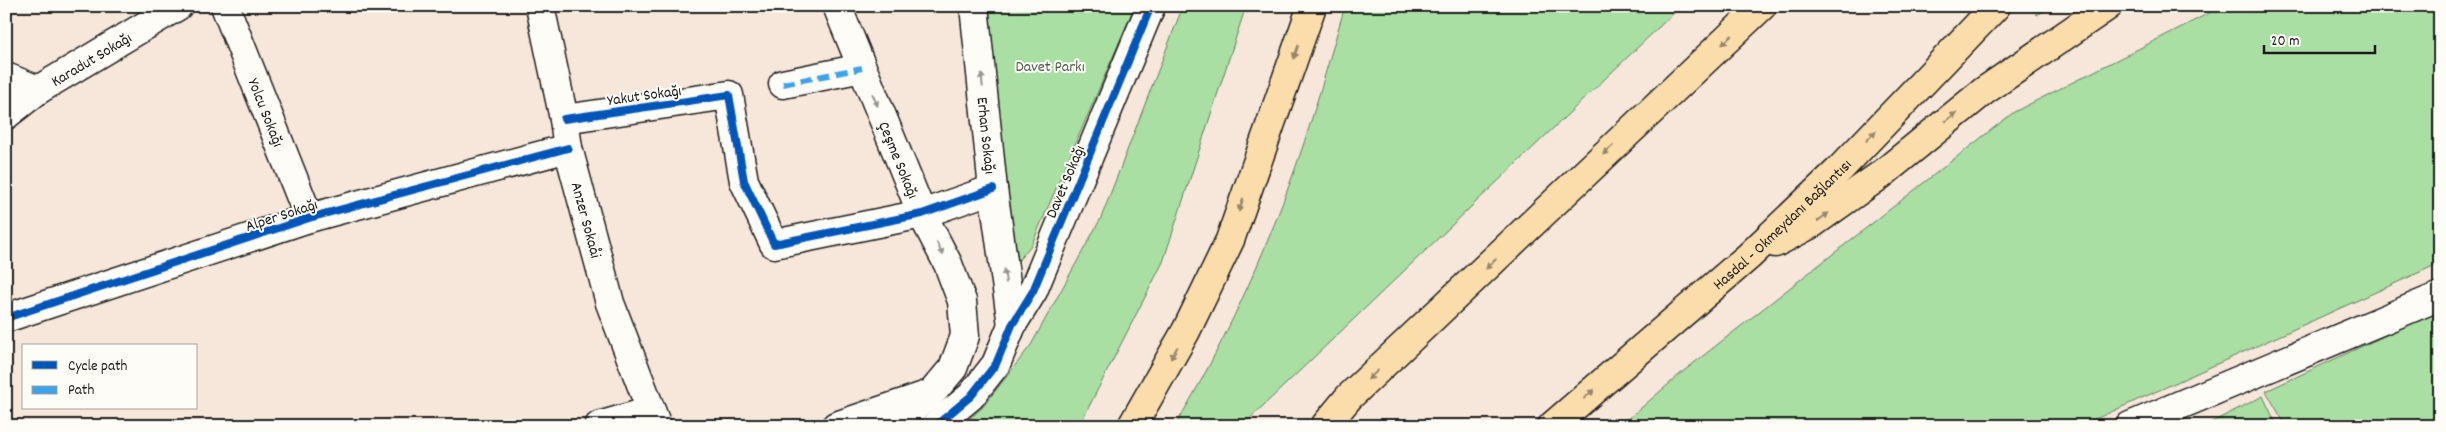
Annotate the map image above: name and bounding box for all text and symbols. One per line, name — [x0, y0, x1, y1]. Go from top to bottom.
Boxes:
scale bar — [2264, 22, 2375, 54]
street label: Karadut Sokağı — [47, 27, 137, 94]
text: 20 m — [2271, 31, 2299, 53]
one-way arrow — [1721, 34, 1733, 46]
one-way arrow — [1292, 45, 1300, 60]
park label: Davet Parkı — [1015, 56, 1085, 79]
one-way arrow — [978, 72, 986, 88]
street label: Yolcu Sokağı — [241, 75, 289, 151]
street label: Yakut Sokağı — [606, 80, 683, 113]
one-way arrow — [872, 93, 880, 107]
street label: Erhan Sokağı — [970, 96, 1000, 175]
one-way arrow — [1944, 112, 1958, 122]
street label: Çeşme Sokağı — [871, 119, 924, 203]
one-way arrow — [1865, 130, 1877, 142]
street label: Davet Sokağı — [1041, 142, 1092, 222]
one-way arrow — [1602, 144, 1614, 156]
street label: Hasdal - Okmeydanı Bağlantısı — [1709, 155, 1858, 296]
street label: Anzer Sokaåi — [564, 180, 606, 261]
street label: Alper Sokağı — [243, 194, 321, 239]
one-way arrow — [1237, 198, 1244, 213]
one-way arrow — [1816, 212, 1829, 222]
one-way arrow — [936, 242, 944, 256]
one-way arrow — [1486, 258, 1498, 270]
one-way arrow — [1001, 268, 1009, 284]
legend — [22, 344, 198, 410]
one-way arrow — [1169, 346, 1178, 359]
text: Cycle path — [68, 356, 128, 378]
one-way arrow — [1367, 369, 1379, 381]
text: Path — [68, 380, 94, 402]
one-way arrow — [1583, 388, 1595, 400]

